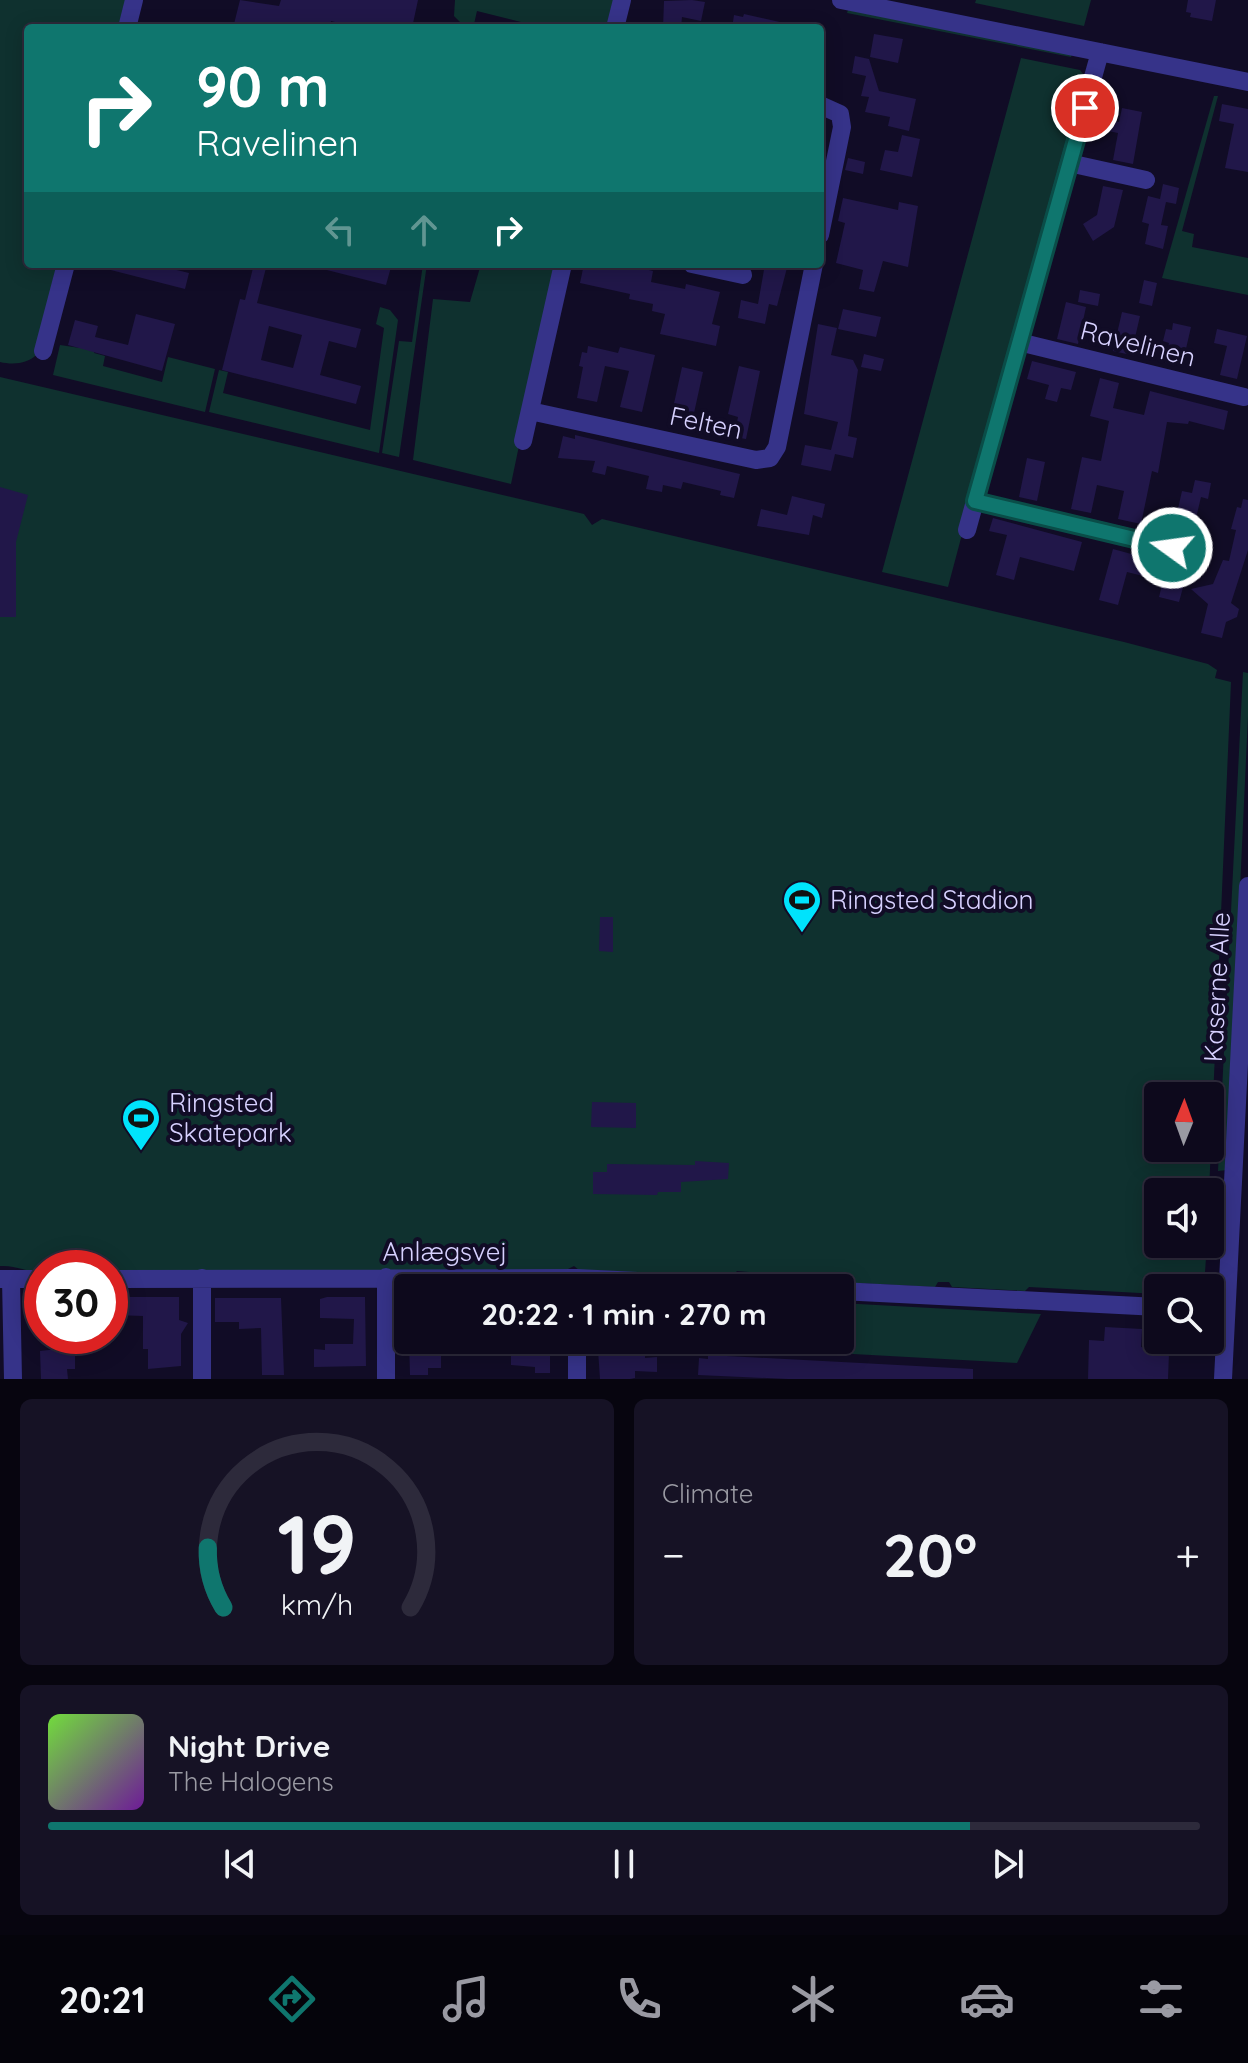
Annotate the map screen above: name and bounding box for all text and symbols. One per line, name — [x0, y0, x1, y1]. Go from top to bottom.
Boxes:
text: 90 m — [196, 51, 330, 121]
icon: right — [64, 56, 168, 160]
pin — [1051, 74, 1119, 142]
icon: arrive — [1063, 86, 1107, 130]
text: Ravelinen — [196, 120, 359, 165]
icon: left — [318, 208, 362, 252]
icon: ahead — [402, 208, 446, 252]
icon: right — [486, 208, 530, 252]
street label: Ravelinen — [1077, 313, 1199, 374]
street label: Felten — [667, 399, 745, 446]
position arrow — [1130, 506, 1214, 590]
sports icon: Ringsted Stadion — [781, 879, 823, 934]
place label: Ringsted Stadion — [830, 883, 1034, 916]
street label: Kaserne Alle — [1196, 911, 1237, 1063]
north arrow — [1144, 1082, 1224, 1162]
map controls — [1144, 1082, 1224, 1354]
place label: Ringsted Skatepark — [169, 1086, 292, 1149]
sports icon: Ringsted Skatepark — [120, 1097, 162, 1152]
button: sound — [1144, 1178, 1224, 1258]
street label: Anlægsvej — [383, 1235, 507, 1268]
speed limit sign: 30 — [24, 1250, 128, 1354]
button: search — [1144, 1274, 1224, 1354]
text: 20:22 · 1 min · 270 m — [481, 1295, 767, 1333]
text: Climate — [662, 1477, 753, 1510]
text: 19 — [277, 1491, 357, 1595]
text: 20° — [883, 1517, 977, 1592]
text: − — [662, 1527, 685, 1582]
text: + — [1175, 1527, 1200, 1582]
text: km/h — [281, 1586, 353, 1622]
text: Night Drive — [168, 1727, 330, 1765]
text: The Halogens — [168, 1765, 334, 1798]
icon: previous — [218, 1842, 262, 1886]
icon: pause — [602, 1842, 646, 1886]
icon: next — [986, 1842, 1030, 1886]
icon: directions — [264, 1971, 320, 2027]
icon: music — [438, 1971, 494, 2027]
icon: phone — [611, 1971, 667, 2027]
icon: climate — [785, 1971, 841, 2027]
icon: car — [959, 1971, 1015, 2027]
icon: filters — [1133, 1971, 1189, 2027]
text: 20:21 — [59, 1977, 146, 2022]

